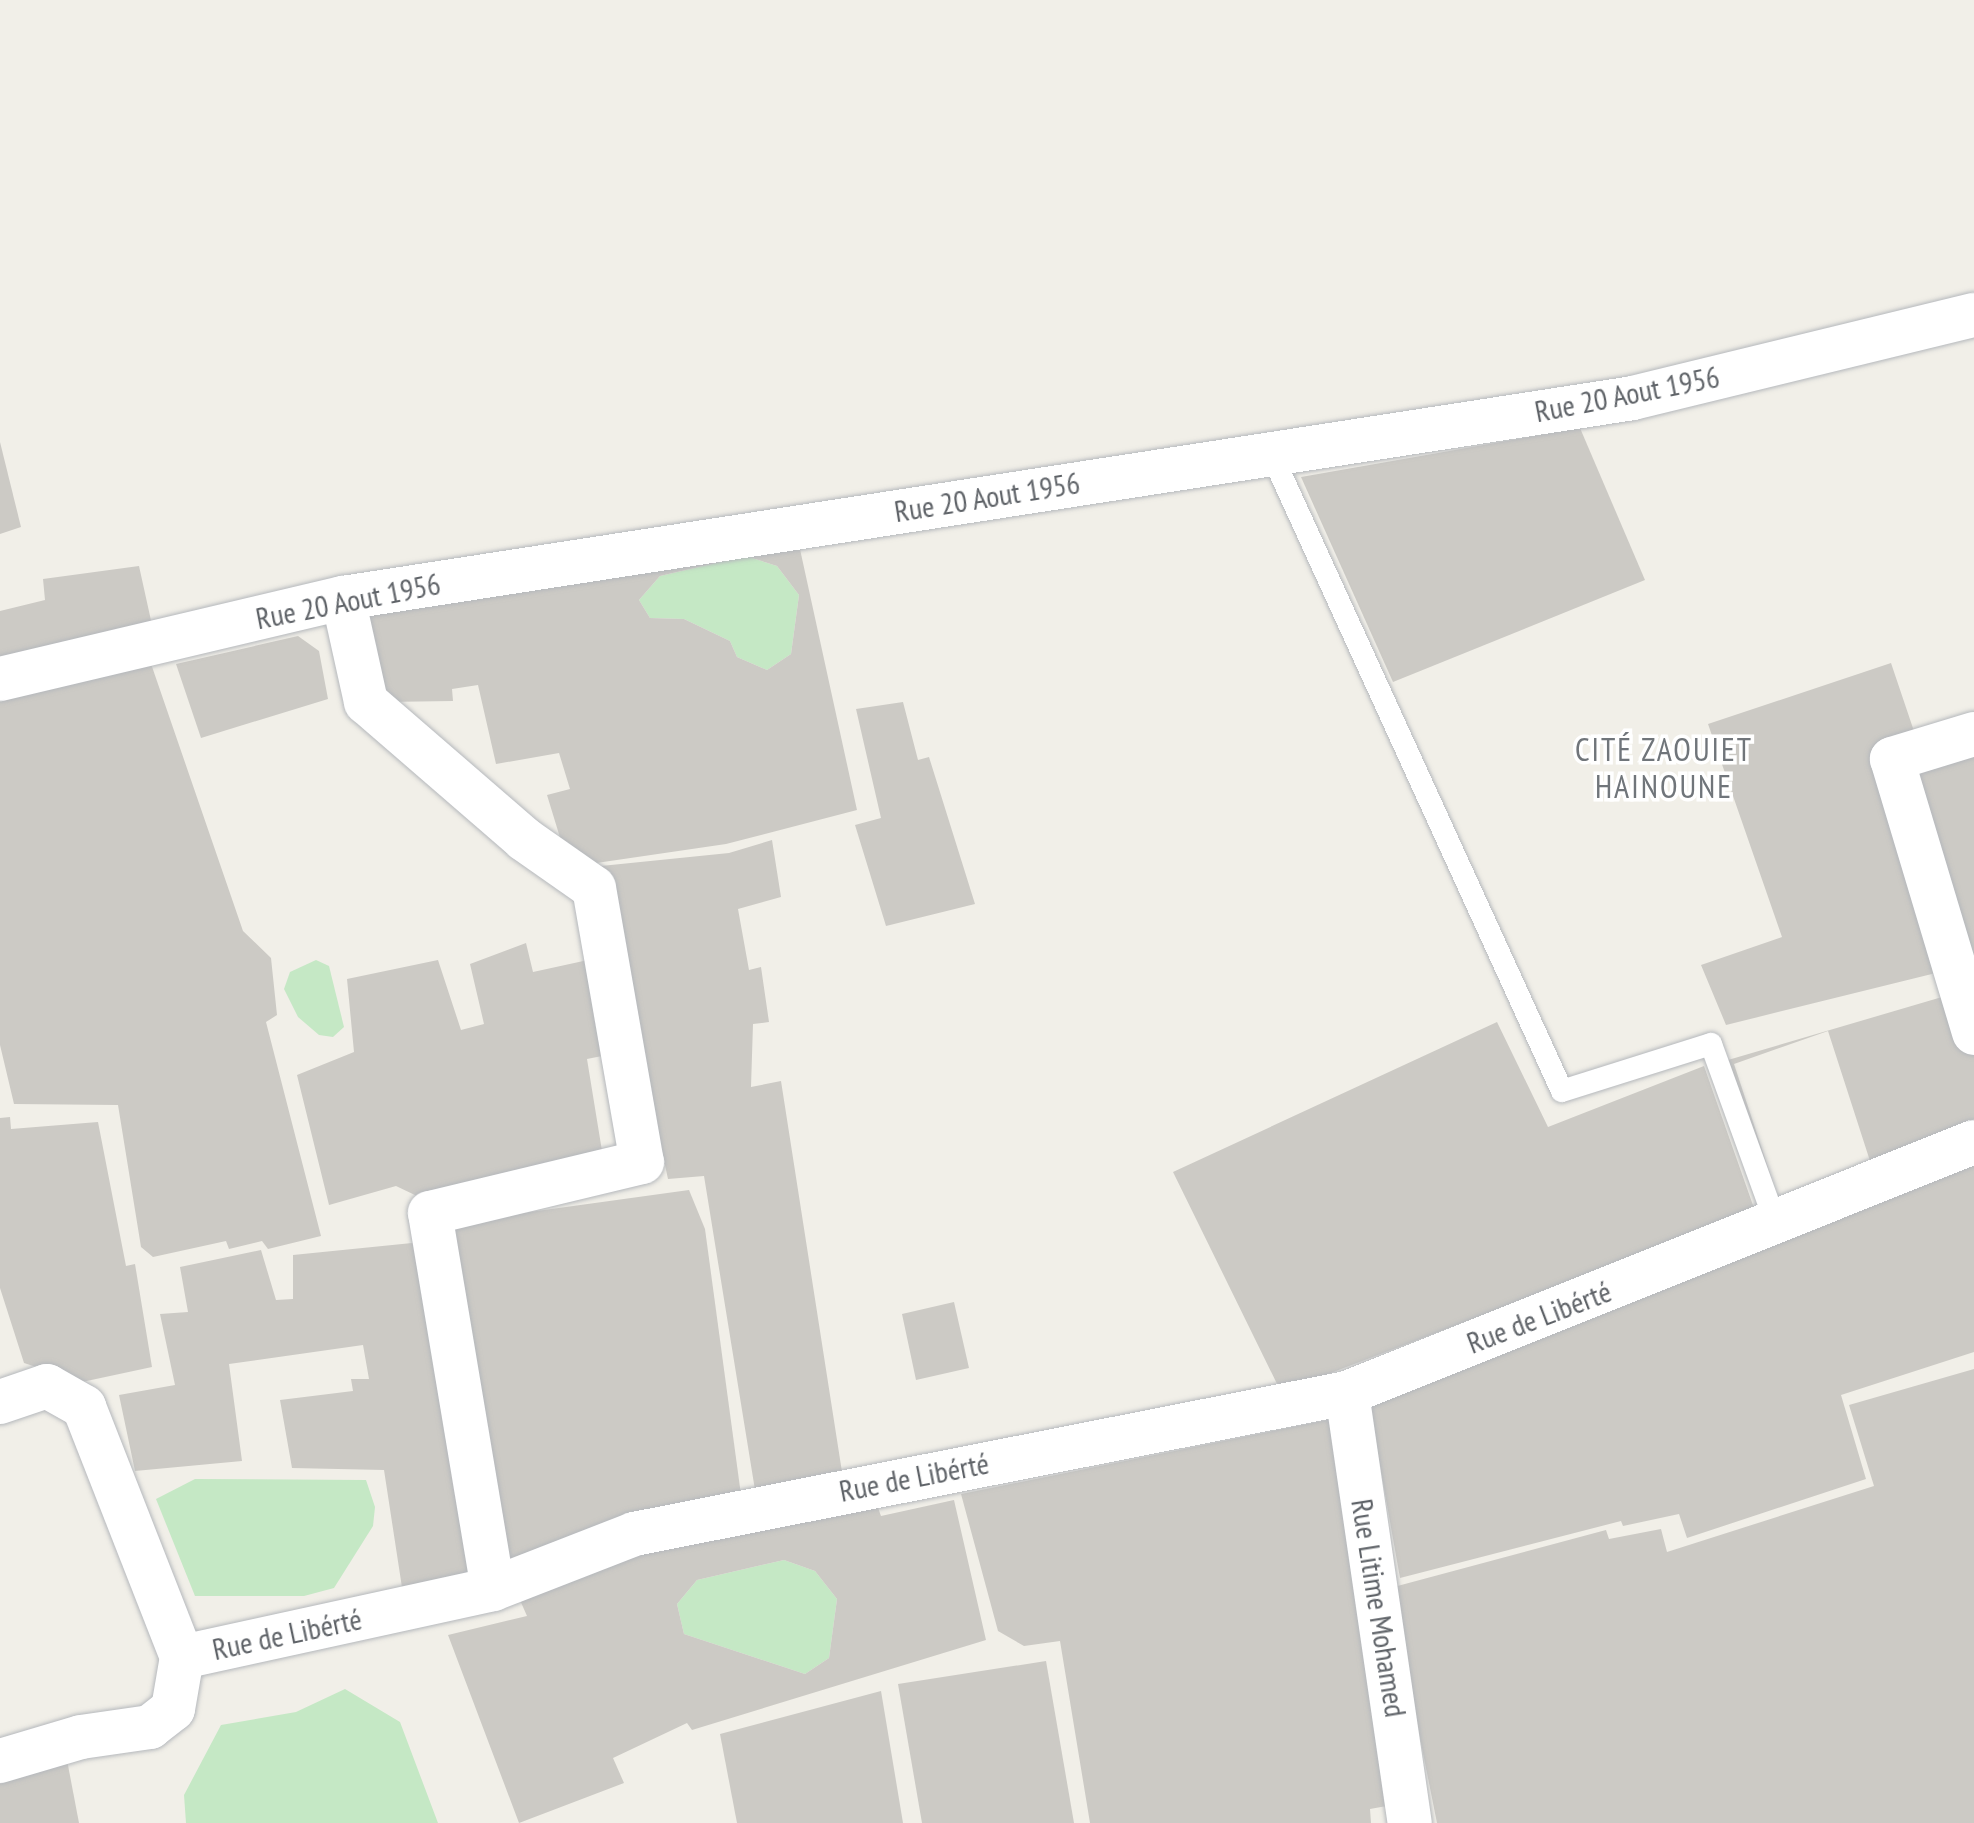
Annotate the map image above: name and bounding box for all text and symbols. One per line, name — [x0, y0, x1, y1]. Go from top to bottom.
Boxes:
street label: Rue 20 Aout 1956 — [1531, 358, 1723, 430]
street label: Rue 20 Aout 1956 — [891, 465, 1083, 529]
street label: Rue 20 Aout 1956 — [252, 565, 444, 637]
district label: CITÉ ZAOUIET HAINOUNE — [1575, 731, 1753, 806]
street label: Rue de Libérté — [1462, 1273, 1616, 1361]
street label: Rue de Libérté — [836, 1445, 992, 1509]
street label: Rue Litime Mohamed — [1344, 1496, 1414, 1720]
street label: Rue de Libérté — [209, 1601, 365, 1667]

